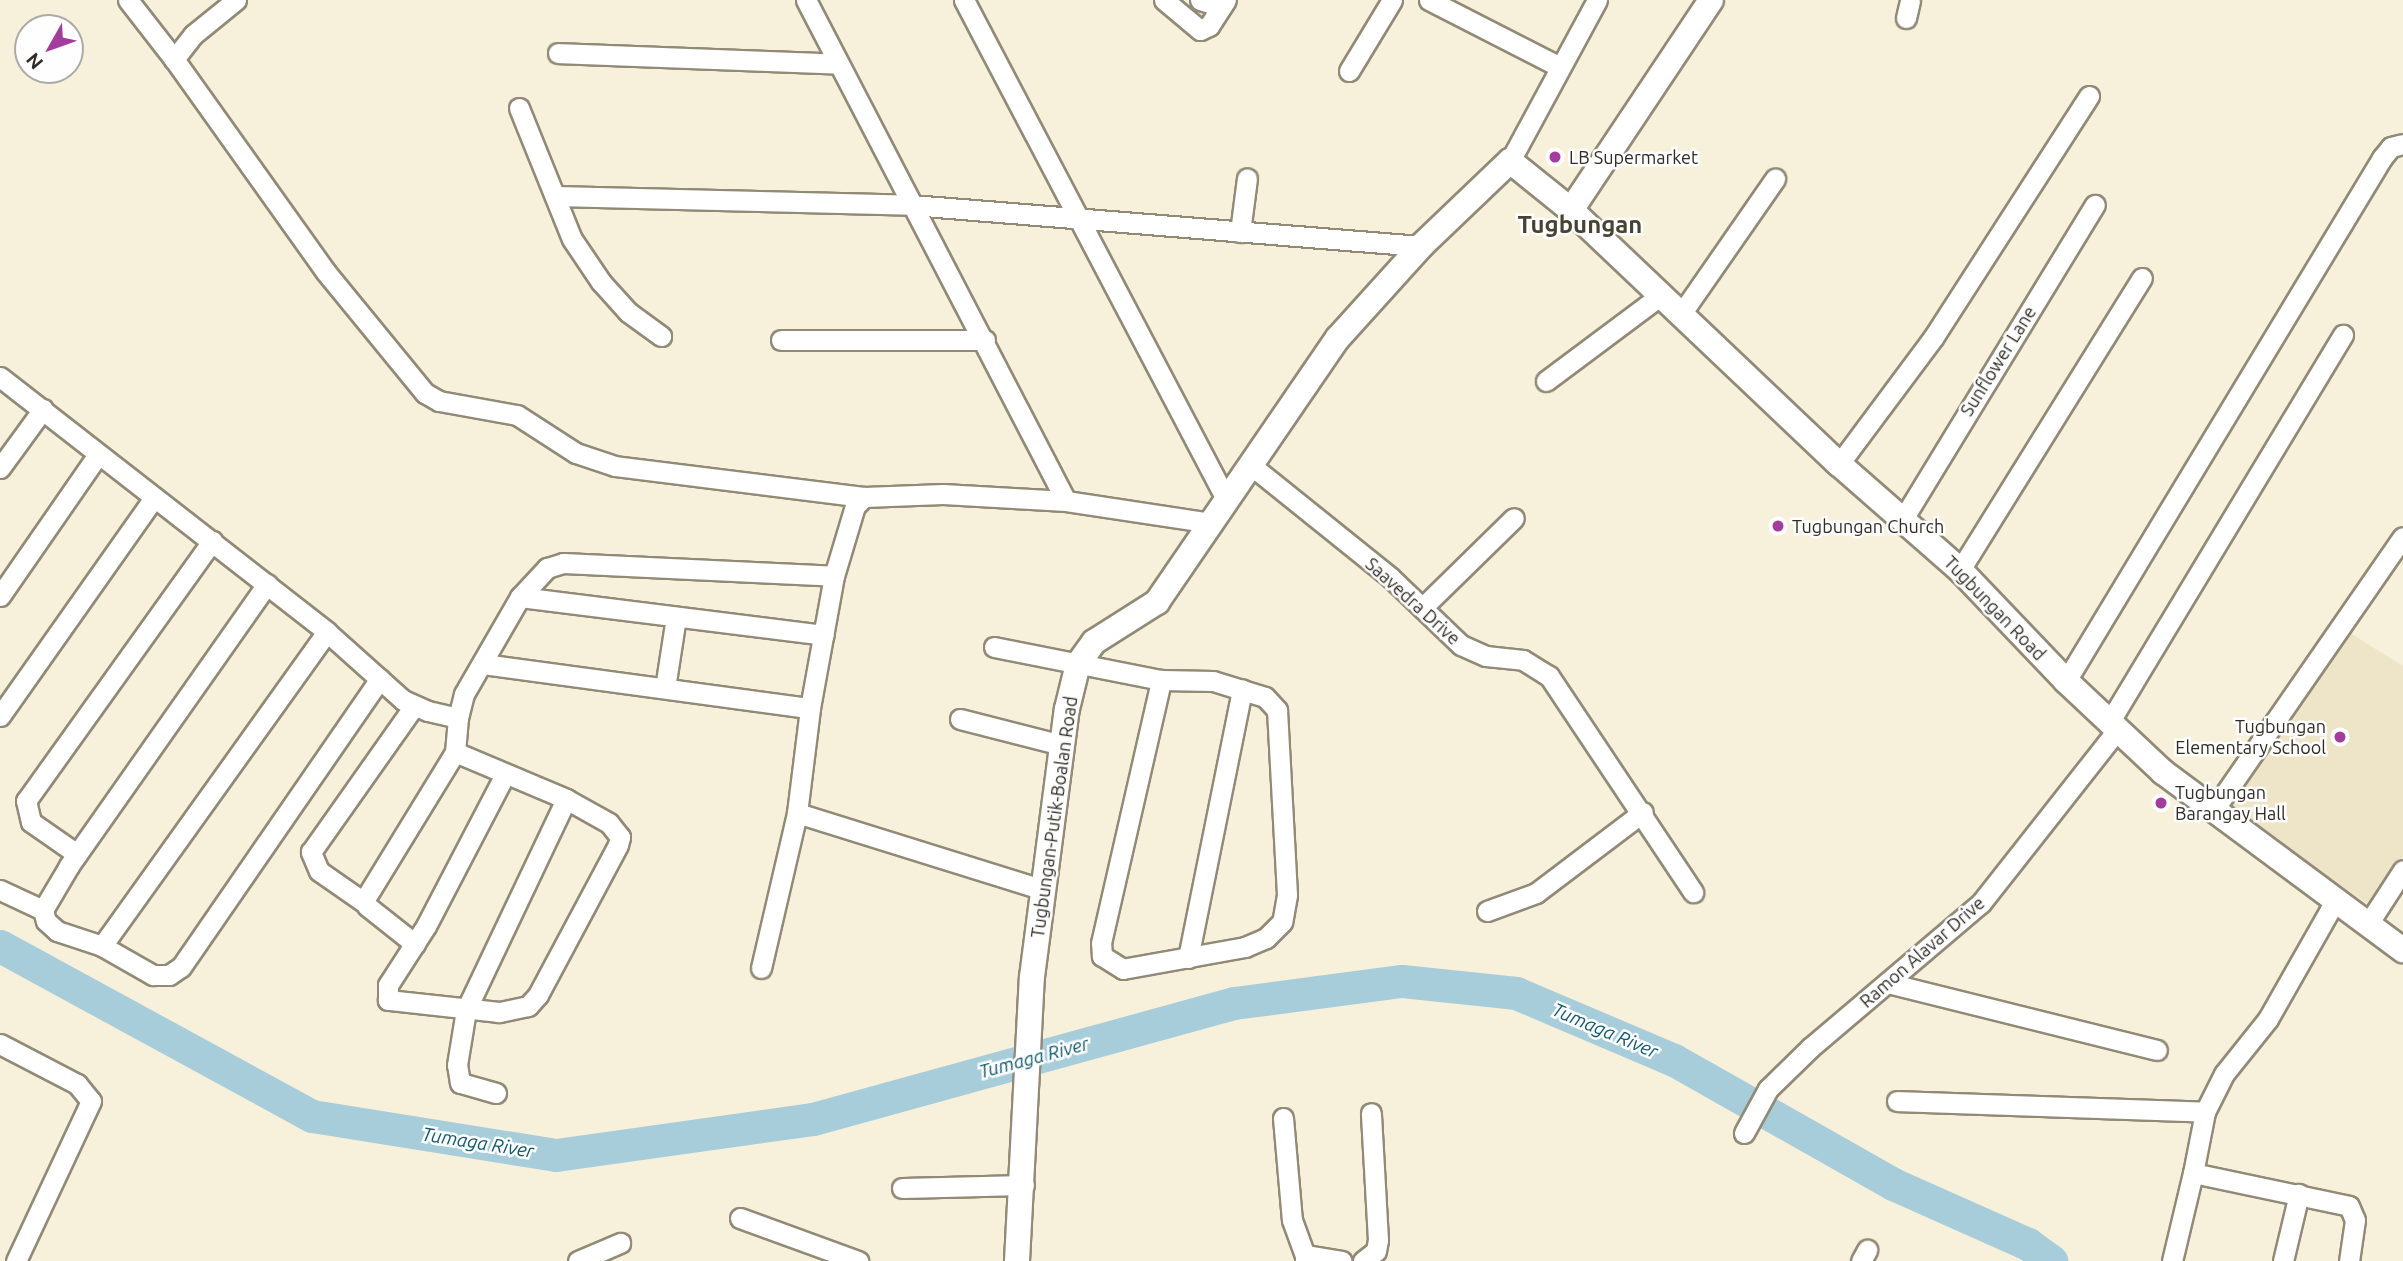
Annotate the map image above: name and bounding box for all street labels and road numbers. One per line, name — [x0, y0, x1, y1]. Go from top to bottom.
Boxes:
street label: Sunflower Lane — [1956, 302, 2040, 420]
street label: Tugbungan Road — [1940, 551, 2050, 665]
street label: Saavedra Drive — [1361, 553, 1465, 649]
street label: Tugbungan-Putik-Boalan Road — [1026, 695, 1082, 939]
street label: Ramon Alavar Drive — [1855, 892, 1989, 1012]

